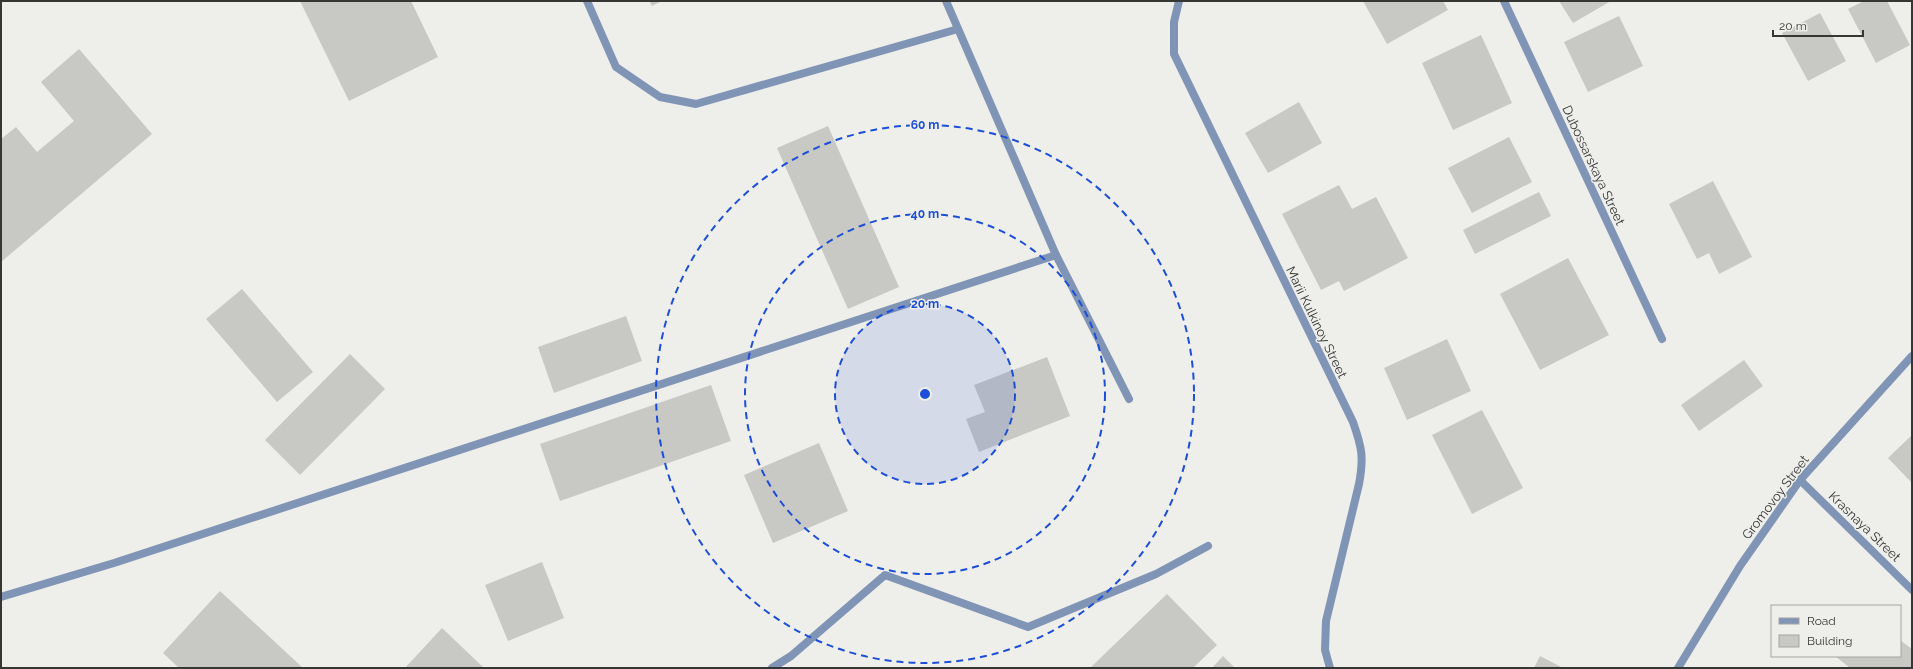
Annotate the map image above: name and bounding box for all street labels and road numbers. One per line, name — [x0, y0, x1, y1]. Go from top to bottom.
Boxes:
street label: Dubossarskaya Street — [1559, 103, 1628, 228]
street label: Marii Kulkinoy Street — [1283, 264, 1350, 381]
street label: Gromovoy Street — [1739, 452, 1812, 542]
street label: Krasnaya Street — [1826, 488, 1904, 565]

